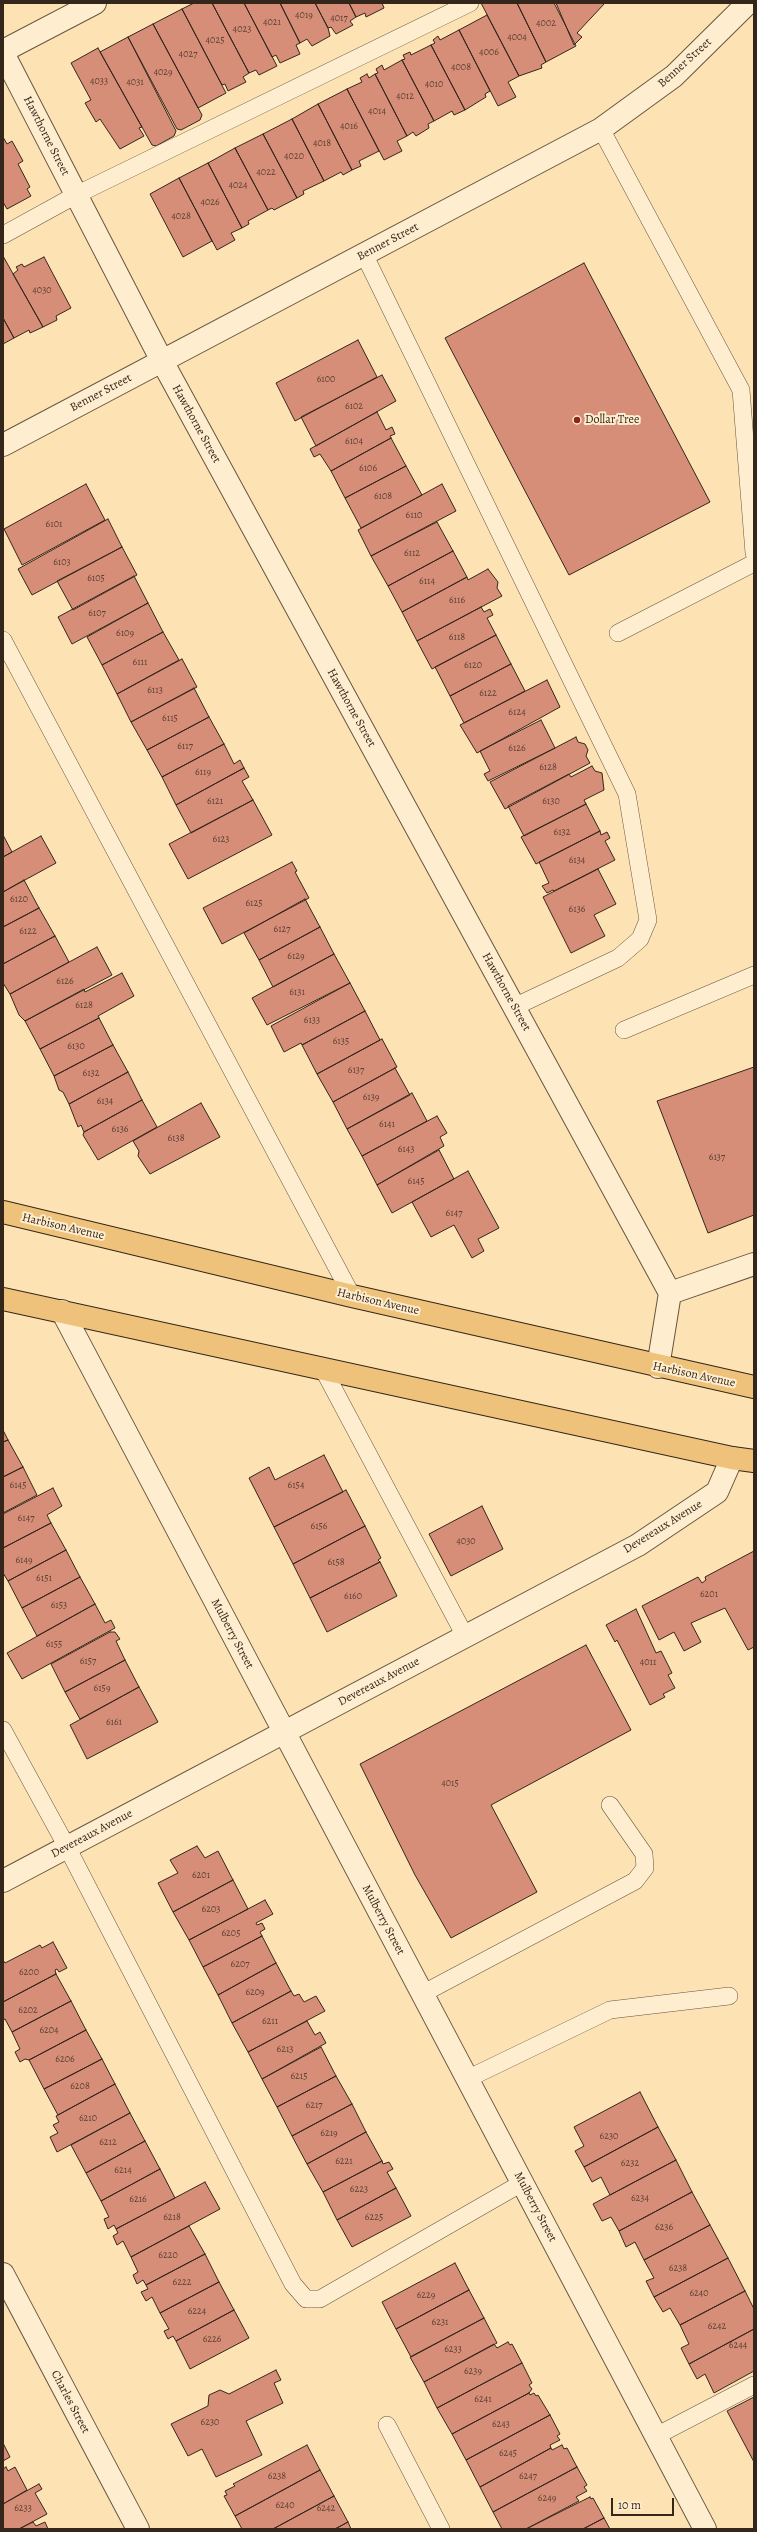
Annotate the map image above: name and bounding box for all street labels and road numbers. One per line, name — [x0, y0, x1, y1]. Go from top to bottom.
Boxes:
street label: Benner Street — [655, 35, 715, 91]
street label: Hawthorne Street — [20, 94, 72, 178]
street label: Benner Street — [355, 220, 421, 264]
street label: Benner Street — [68, 371, 134, 415]
street label: Hawthorne Street — [169, 382, 223, 466]
street label: Hawthorne Street — [324, 666, 378, 750]
street label: Hawthorne Street — [479, 950, 533, 1034]
street label: Harbison Avenue — [20, 1211, 106, 1243]
street label: Harbison Avenue — [335, 1286, 421, 1318]
street label: Harbison Avenue — [651, 1359, 737, 1391]
street label: Devereaux Avenue — [621, 1497, 705, 1557]
street label: Mulberry Street — [207, 1596, 257, 1672]
street label: Devereaux Avenue — [336, 1654, 422, 1710]
street label: Devereaux Avenue — [49, 1806, 135, 1862]
street label: Mulberry Street — [358, 1882, 408, 1958]
street label: Mulberry Street — [510, 2169, 560, 2245]
street label: Charles Street — [47, 2368, 93, 2436]

